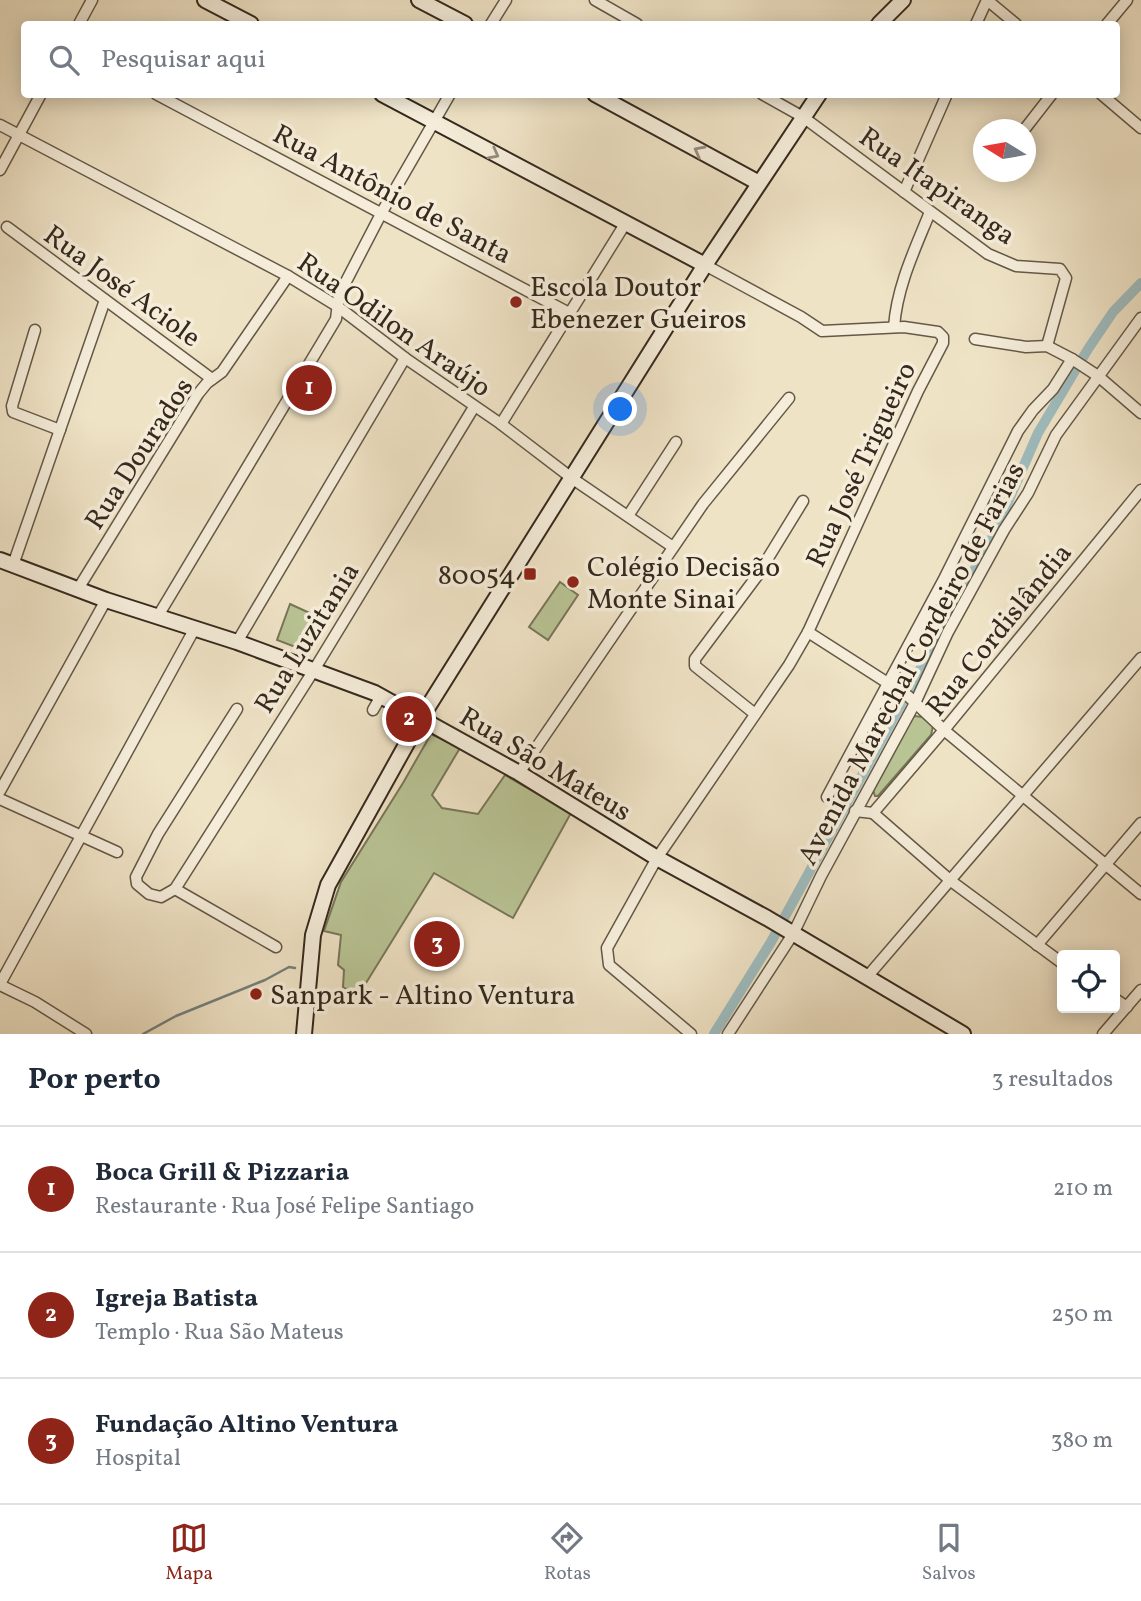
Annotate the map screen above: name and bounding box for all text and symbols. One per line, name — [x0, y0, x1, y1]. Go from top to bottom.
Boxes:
search box — [21, 21, 1120, 98]
icon: search — [45, 41, 83, 79]
text: Pesquisar aqui — [101, 42, 266, 78]
street label: Rua Antônio de Santa — [265, 116, 518, 275]
street label: Rua Itapiranga — [850, 119, 1023, 256]
north arrow — [973, 119, 1036, 182]
one-way arrow — [694, 145, 706, 159]
one-way arrow — [487, 146, 499, 159]
street label: Rua José Aciole — [35, 217, 208, 357]
street label: Rua Odilon Araújo — [289, 244, 498, 408]
place label: Escola Doutor Ebenezer Gueiros — [530, 269, 747, 340]
marker: Escola Doutor Ebenezer Gueiros — [508, 294, 524, 310]
street label: Rua José Trigueiro — [798, 356, 927, 574]
pin: 1 — [286, 362, 332, 414]
street label: Rua Dourados — [76, 371, 204, 538]
your location — [603, 392, 637, 426]
street label: Avenida Marechal Cordeiro de Farias — [789, 456, 1035, 873]
street label: Rua Cordislândia — [918, 536, 1082, 726]
place label: Colégio Decisão Monte Sinai — [587, 549, 780, 620]
street label: Rua Luzitania — [246, 555, 370, 721]
place label: 80054 — [438, 557, 516, 596]
marker: 80054 — [522, 566, 538, 582]
marker: Colégio Decisão Monte Sinai — [565, 574, 581, 590]
pin: 2 — [386, 693, 432, 745]
street label: Rua São Mateus — [451, 698, 638, 832]
pin: 3 — [414, 918, 460, 970]
map controls — [1057, 950, 1120, 1013]
button: locate — [1057, 950, 1120, 1013]
place label: Sanpark - Altino Ventura — [270, 977, 575, 1016]
marker: Sanpark - Altino Ventura — [248, 986, 264, 1002]
text: Por perto — [28, 1059, 161, 1101]
text: 3 resultados — [992, 1064, 1113, 1096]
text: Boca Grill & Pizzaria — [95, 1155, 349, 1191]
text: 1 — [46, 1173, 56, 1205]
text: 210 m — [1053, 1173, 1113, 1205]
text: Restaurante · Rua José Felipe Santiago — [95, 1191, 474, 1223]
text: Igreja Batista — [95, 1281, 258, 1317]
text: 2 — [45, 1299, 57, 1331]
text: 250 m — [1051, 1299, 1113, 1331]
text: Templo · Rua São Mateus — [95, 1317, 344, 1349]
text: Fundação Altino Ventura — [95, 1407, 399, 1443]
text: 3 — [45, 1425, 57, 1457]
text: 380 m — [1051, 1425, 1113, 1457]
text: Hospital — [95, 1443, 181, 1475]
tab: Mapa — [165, 1519, 213, 1587]
tab: Rotas — [544, 1519, 591, 1587]
tab: Salvos — [922, 1519, 976, 1587]

